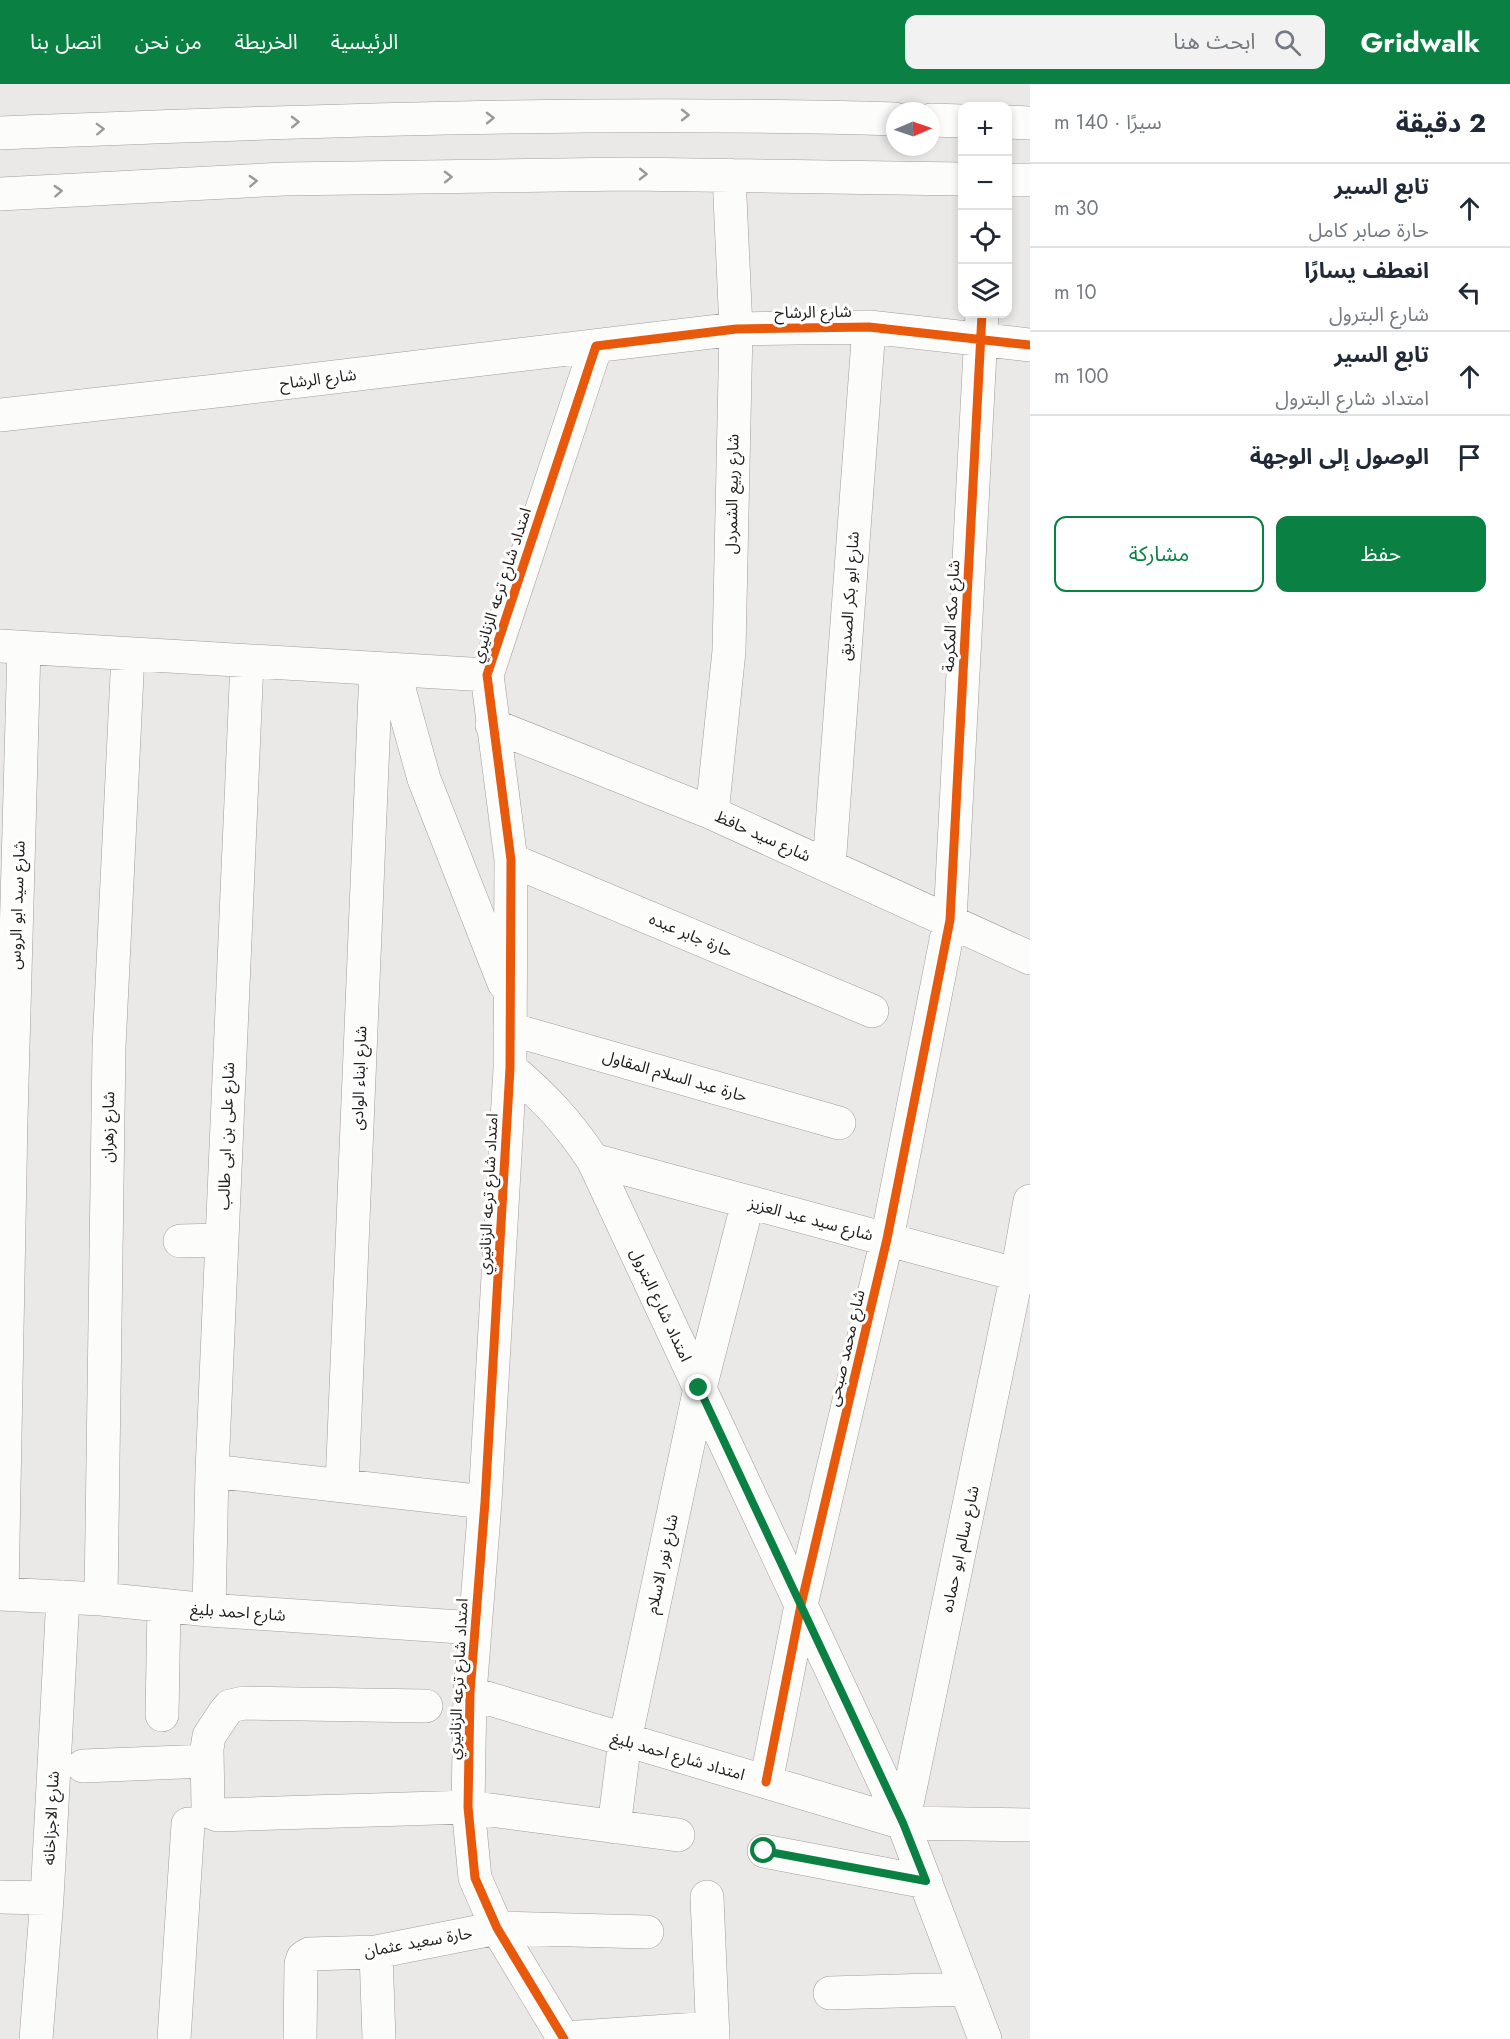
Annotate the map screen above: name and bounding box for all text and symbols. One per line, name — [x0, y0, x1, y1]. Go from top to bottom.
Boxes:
search box — [905, 15, 1325, 69]
text: Gridwalk — [1361, 22, 1480, 63]
text: ابحث هنا — [1173, 25, 1256, 57]
icon: search — [1271, 26, 1304, 59]
text: اتصل بنا — [30, 27, 102, 57]
text: من نحن — [135, 27, 202, 57]
text: الخريطة — [235, 27, 298, 57]
text: الرئيسية — [331, 27, 398, 57]
north arrow — [886, 102, 940, 156]
map controls — [958, 102, 1012, 318]
button: + — [958, 102, 1012, 156]
text: 2 دقيقة — [1396, 104, 1486, 142]
text: سيرًا · 140 m — [1054, 108, 1162, 137]
one-way arrow — [681, 109, 690, 121]
one-way arrow — [486, 112, 495, 124]
one-way arrow — [291, 115, 300, 128]
one-way arrow — [96, 122, 105, 135]
button: − — [958, 156, 1012, 210]
one-way arrow — [639, 168, 648, 181]
text: تابع السير — [1334, 170, 1429, 202]
one-way arrow — [444, 171, 453, 183]
one-way arrow — [249, 174, 258, 187]
one-way arrow — [54, 184, 63, 197]
icon: ahead — [1453, 192, 1486, 225]
text: 30 m — [1054, 194, 1099, 223]
button: locate — [958, 210, 1012, 264]
text: حارة صابر كامل — [1308, 216, 1429, 245]
text: انعطف يسارًا — [1304, 254, 1429, 286]
button: layers — [958, 264, 1012, 318]
icon: left — [1453, 276, 1486, 309]
text: 10 m — [1054, 278, 1097, 307]
street label: شارع الرشاح — [774, 300, 852, 325]
text: شارع البترول — [1329, 300, 1429, 329]
text: تابع السير — [1334, 338, 1429, 370]
icon: ahead — [1453, 360, 1486, 393]
text: 100 m — [1054, 362, 1109, 391]
street label: شارع الرشاح — [278, 363, 358, 396]
text: امتداد شارع البترول — [1275, 384, 1429, 413]
street label: شارع ربيع الشمردل — [719, 434, 746, 554]
text: الوصول إلى الوجهة — [1250, 440, 1429, 472]
icon: arrive — [1453, 441, 1486, 474]
street label: امتداد شارع ترعه الزنانيري — [465, 504, 538, 666]
button: مشاركة — [1054, 516, 1264, 592]
button: حفظ — [1276, 516, 1486, 592]
street label: شارع ابو بكر الصديق — [833, 531, 866, 661]
street label: شارع مكه المكرمة — [937, 559, 966, 673]
street label: شارع سيد حافظ — [711, 805, 814, 868]
street label: شارع سيد ابو الروس — [3, 840, 32, 970]
street label: حارة جابر عبده — [646, 907, 736, 963]
street label: شارع ابناء الوادى — [346, 1025, 373, 1131]
street label: حارة عبد السلام المقاول — [600, 1044, 750, 1109]
street label: شارع على بن ابى طالب — [212, 1062, 241, 1210]
street label: شارع زهران — [96, 1091, 121, 1163]
street label: امتداد شارع ترعه الزنانيري — [472, 1113, 505, 1275]
street label: شارع سيد عبد العزيز — [745, 1191, 876, 1248]
street label: امتداد شارع البترول — [624, 1244, 697, 1366]
street label: شارع محمد صبحى — [821, 1287, 872, 1409]
route end — [685, 1374, 711, 1400]
street label: شارع سالم ابو حماده — [935, 1483, 986, 1615]
street label: شارع نور الاسلام — [640, 1512, 685, 1616]
street label: شارع احمد بليغ — [190, 1597, 286, 1628]
street label: امتداد شارع ترعه الزنانيري — [442, 1598, 475, 1760]
street label: امتداد شارع احمد بليغ — [608, 1726, 748, 1787]
street label: شارع الاجزاخانه — [37, 1770, 66, 1866]
route start — [750, 1837, 776, 1863]
street label: حارة سعيد عثمان — [362, 1921, 474, 1963]

